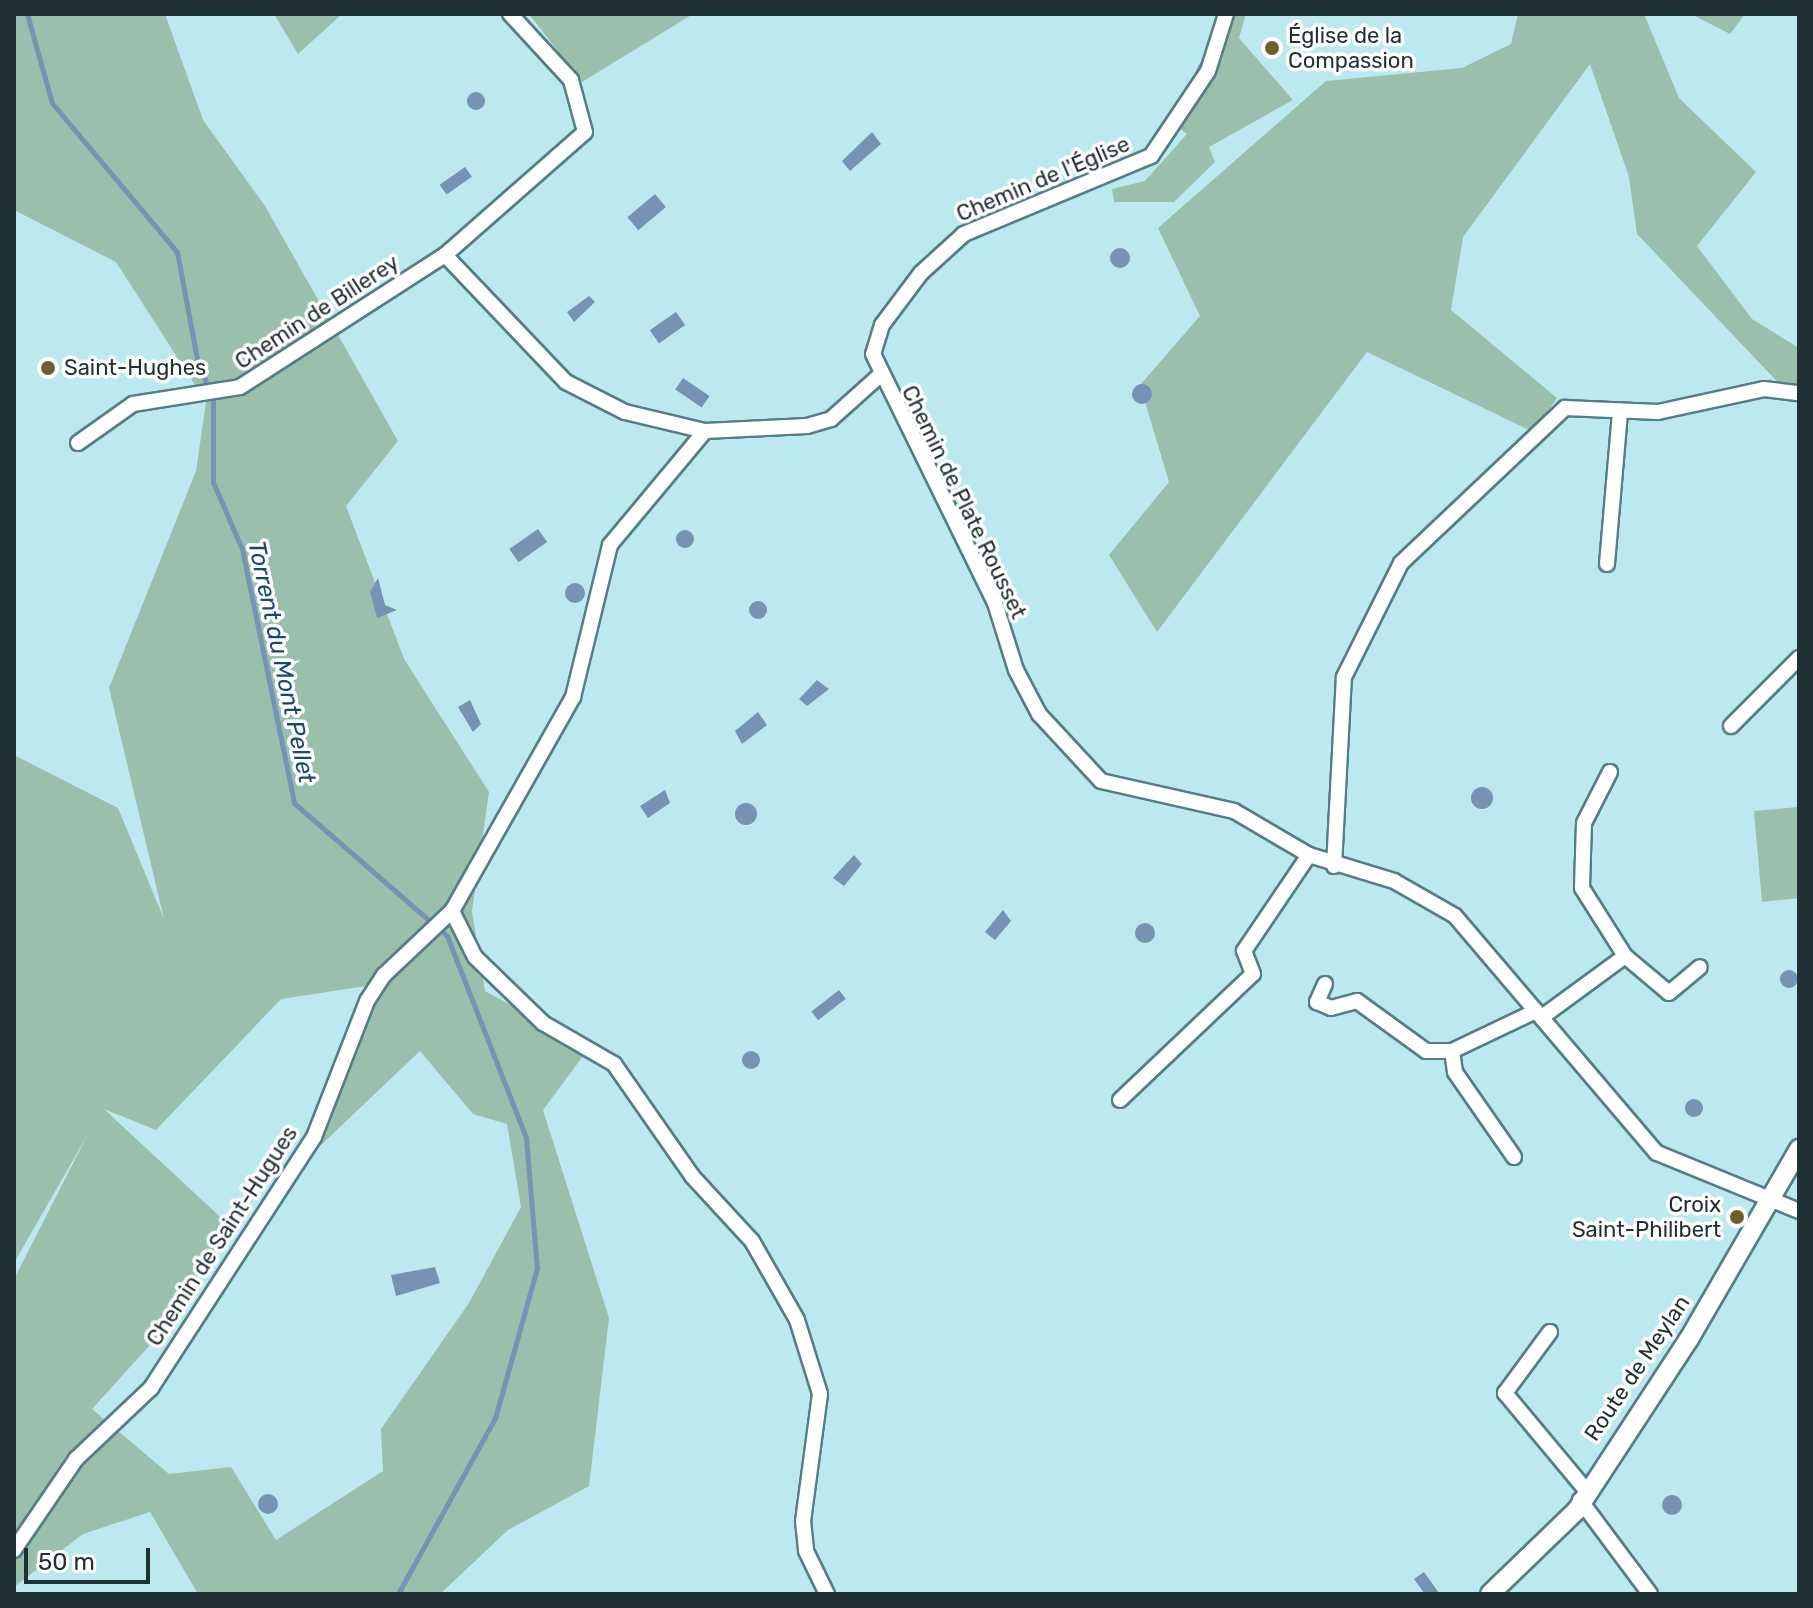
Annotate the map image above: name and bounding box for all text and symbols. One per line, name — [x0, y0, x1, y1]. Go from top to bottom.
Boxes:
place label: Église de la Compassion — [1288, 22, 1414, 74]
marker: Église de la Compassion — [1263, 39, 1281, 57]
street label: Chemin de l'Église — [952, 131, 1134, 227]
street label: Chemin de Billerey — [230, 249, 404, 375]
place label: Saint-Hughes — [64, 355, 206, 381]
marker: Saint-Hughes — [39, 359, 57, 377]
street label: Chemin de Plate Rousset — [896, 381, 1032, 623]
water label: Torrent du Mont Pellet — [241, 538, 321, 786]
street label: Chemin de Saint-Hugues — [141, 1121, 303, 1351]
place label: Croix Saint-Philibert — [1572, 1191, 1721, 1242]
marker: Croix Saint-Philibert — [1728, 1208, 1746, 1226]
street label: Route de Meylan — [1579, 1290, 1695, 1446]
scale bar — [28, 1532, 154, 1582]
text: 50 m — [38, 1548, 95, 1576]

